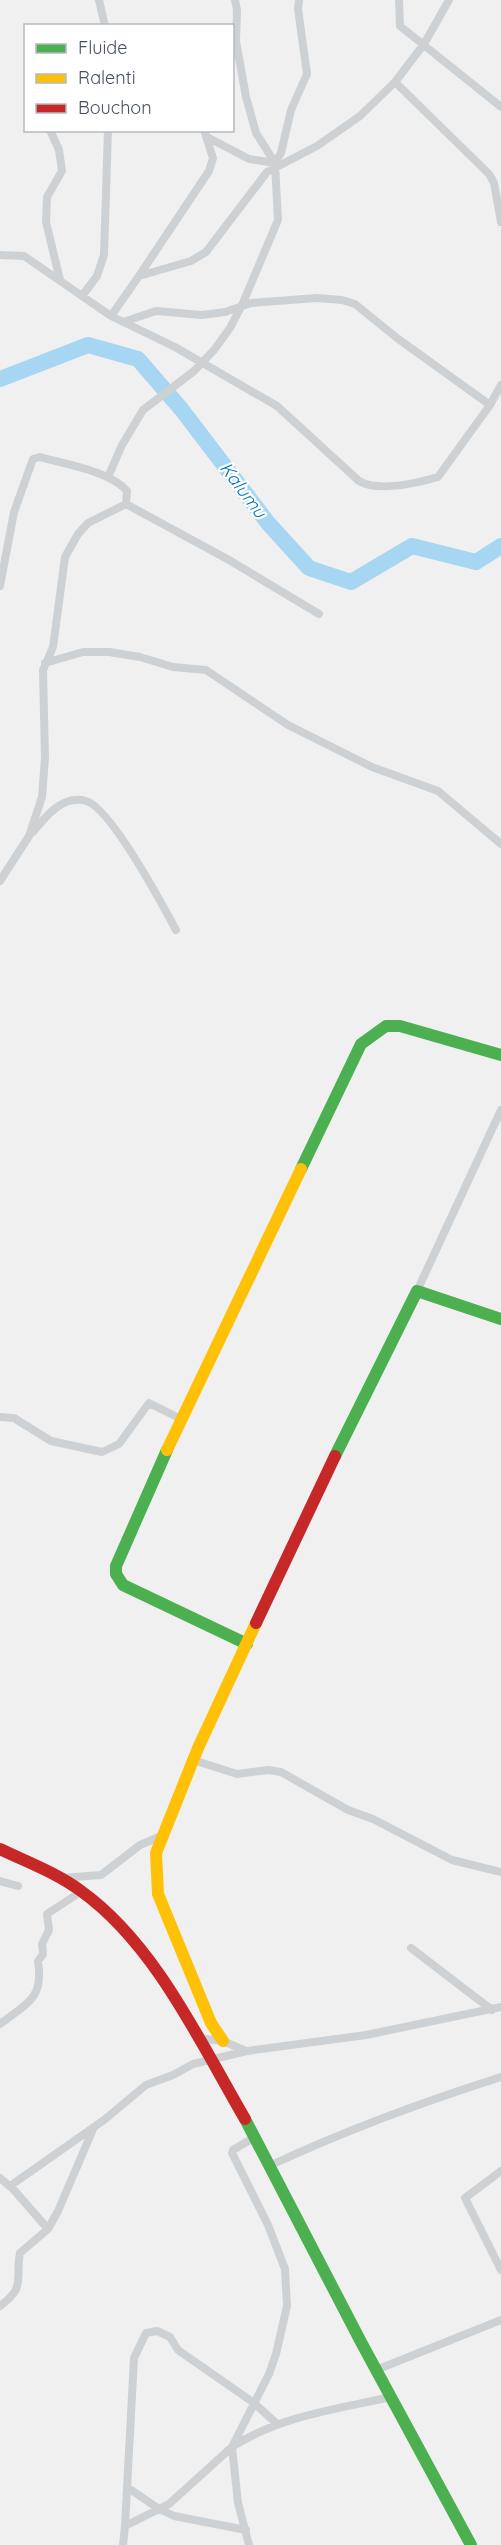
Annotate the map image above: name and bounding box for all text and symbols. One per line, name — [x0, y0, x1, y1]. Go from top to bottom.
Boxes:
legend — [24, 24, 234, 132]
text: Fluide — [78, 36, 127, 59]
text: Ralenti — [78, 66, 136, 89]
text: Bouchon — [78, 96, 152, 119]
water label: Kalumu — [215, 457, 273, 524]

